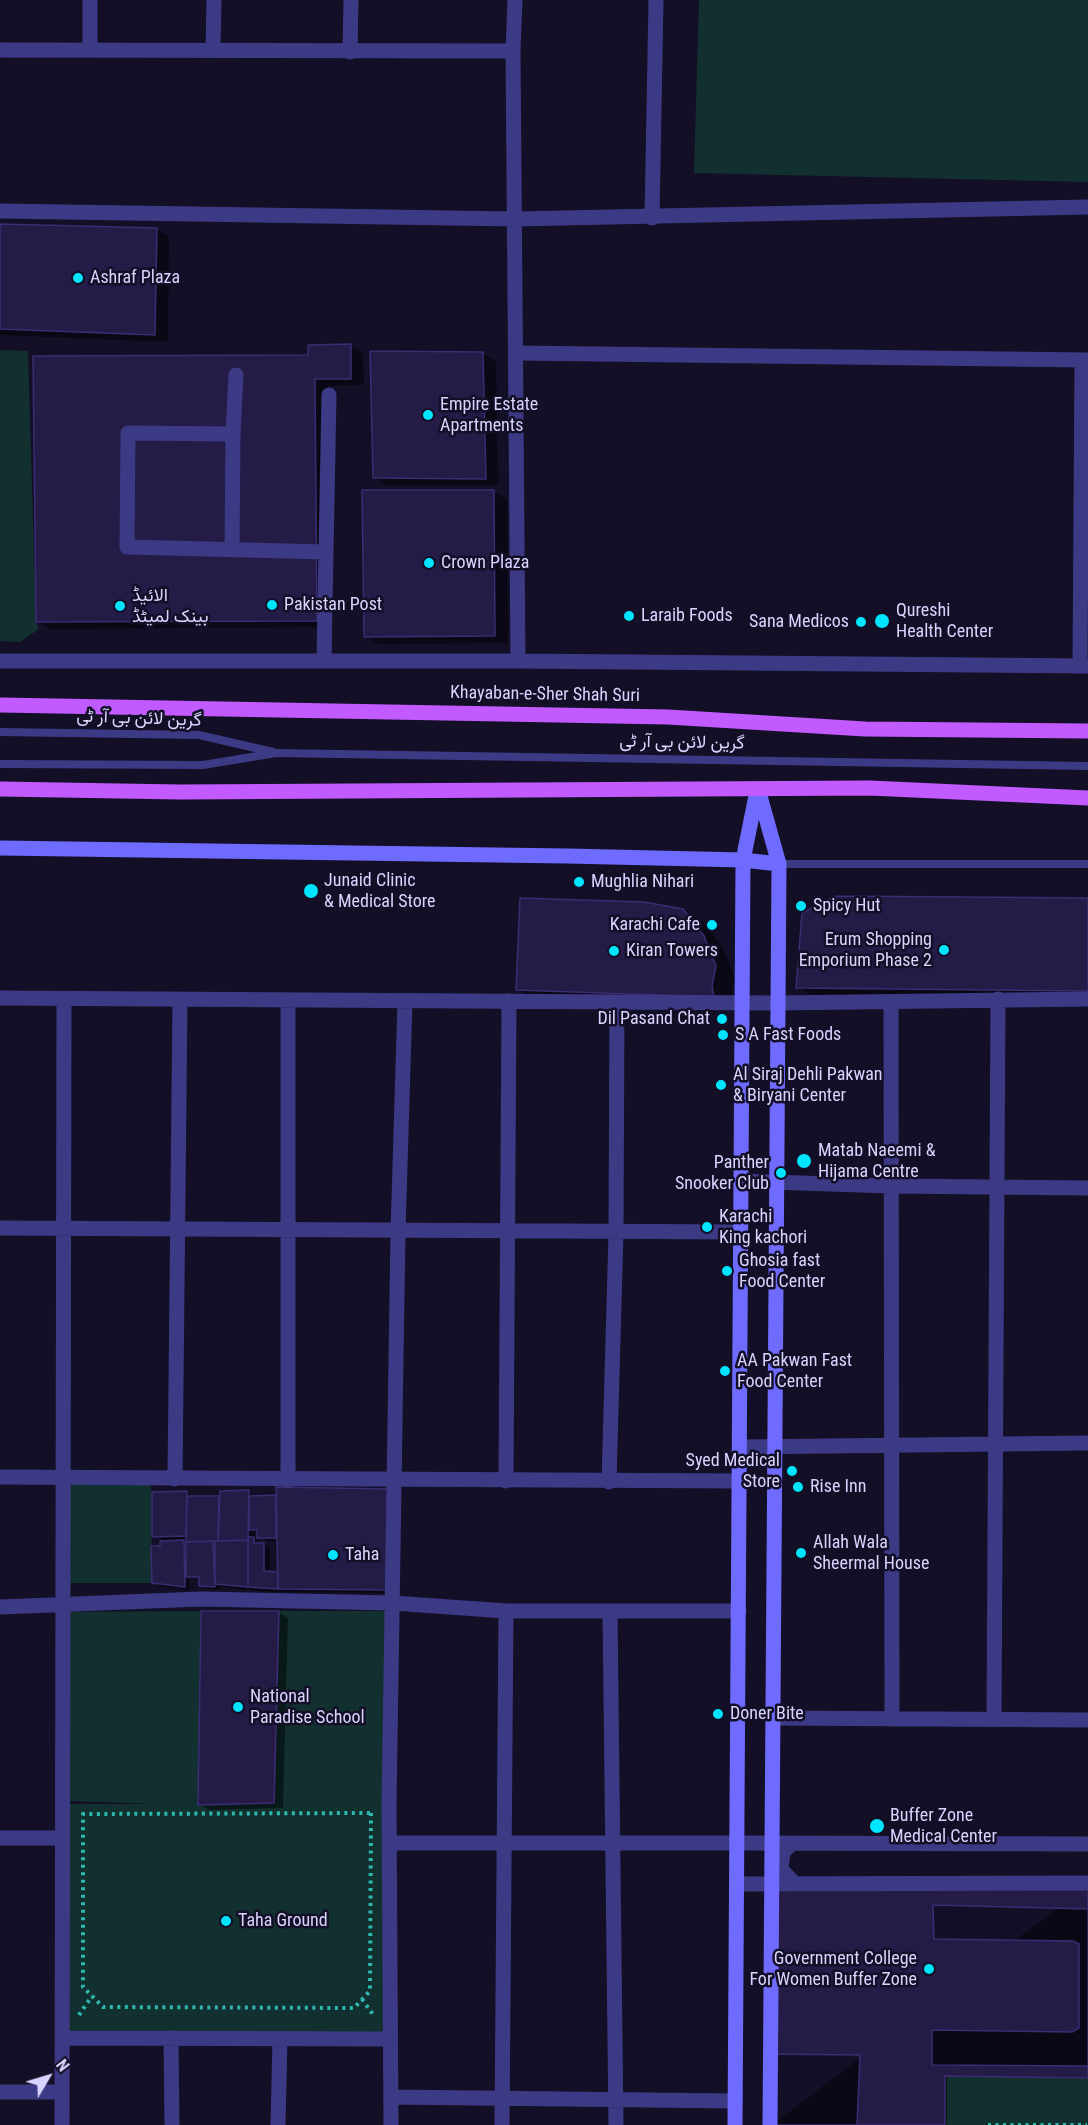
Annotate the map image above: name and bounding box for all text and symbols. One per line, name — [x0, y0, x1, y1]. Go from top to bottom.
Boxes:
place label: Ashraf Plaza — [90, 267, 180, 289]
marker: Ashraf Plaza — [71, 271, 85, 285]
place label: Empire Estate Apartments — [440, 394, 538, 436]
marker: Empire Estate Apartments — [421, 408, 435, 422]
place label: Crown Plaza — [441, 552, 529, 574]
marker: Crown Plaza — [422, 556, 436, 570]
place label: الائیڈ بینک لمیٹڈ — [132, 585, 209, 628]
place label: Pakistan Post — [284, 594, 382, 616]
marker: Pakistan Post — [265, 598, 279, 612]
marker: الائیڈ بینک لمیٹڈ — [113, 599, 127, 613]
place label: Qureshi Health Center — [896, 600, 993, 642]
place label: Laraib Foods — [641, 605, 733, 627]
marker: Laraib Foods — [622, 609, 636, 623]
place label: Sana Medicos — [749, 611, 849, 633]
marker: Qureshi Health Center — [873, 612, 891, 630]
marker: Sana Medicos — [854, 615, 868, 629]
street label: Khayaban-e-Sher Shah Suri — [450, 683, 640, 707]
street label: گرین لائن بی آر ٹی — [76, 706, 202, 732]
street label: گرین لائن بی آر ٹی — [619, 731, 745, 755]
place label: Junaid Clinic & Medical Store — [324, 870, 435, 912]
place label: Mughlia Nihari — [591, 871, 694, 893]
marker: Mughlia Nihari — [572, 875, 586, 889]
marker: Junaid Clinic & Medical Store — [302, 882, 320, 900]
place label: Spicy Hut — [813, 895, 880, 917]
marker: Spicy Hut — [794, 899, 808, 913]
place label: Karachi Cafe — [610, 914, 700, 936]
marker: Karachi Cafe — [705, 918, 719, 932]
place label: Erum Shopping Emporium Phase 2 — [799, 929, 932, 972]
place label: Kiran Towers — [626, 940, 718, 962]
marker: Erum Shopping Emporium Phase 2 — [937, 943, 951, 957]
marker: Kiran Towers — [607, 944, 621, 958]
place label: Dil Pasand Chat — [597, 1008, 710, 1030]
marker: Dil Pasand Chat — [715, 1012, 729, 1026]
place label: S A Fast Foods — [735, 1024, 841, 1046]
marker: S A Fast Foods — [716, 1028, 730, 1042]
place label: Al Siraj Dehli Pakwan & Biryani Center — [733, 1064, 882, 1106]
marker: Al Siraj Dehli Pakwan & Biryani Center — [714, 1078, 728, 1092]
place label: Matab Naeemi & Hijama Centre — [818, 1140, 935, 1182]
place label: Panther Snooker Club — [675, 1152, 769, 1194]
marker: Matab Naeemi & Hijama Centre — [795, 1152, 813, 1170]
marker: Panther Snooker Club — [774, 1166, 788, 1180]
place label: Karachi King kachori — [719, 1206, 807, 1248]
marker: Karachi King kachori — [700, 1220, 714, 1234]
place label: Ghosia fast Food Center — [739, 1250, 825, 1292]
marker: Ghosia fast Food Center — [720, 1264, 734, 1278]
place label: AA Pakwan Fast Food Center — [737, 1350, 852, 1392]
marker: AA Pakwan Fast Food Center — [718, 1364, 732, 1378]
place label: Syed Medical Store — [686, 1450, 780, 1492]
marker: Syed Medical Store — [785, 1464, 799, 1478]
place label: Rise Inn — [810, 1476, 866, 1498]
marker: Rise Inn — [791, 1480, 805, 1494]
place label: Allah Wala Sheermal House — [813, 1532, 929, 1574]
place label: Taha — [345, 1544, 379, 1566]
marker: Allah Wala Sheermal House — [794, 1546, 808, 1560]
marker: Taha — [326, 1548, 340, 1562]
place label: National Paradise School — [250, 1686, 365, 1728]
marker: National Paradise School — [231, 1700, 245, 1714]
place label: Doner Bite — [730, 1703, 804, 1725]
marker: Doner Bite — [711, 1707, 725, 1721]
place label: Buffer Zone Medical Center — [890, 1805, 997, 1848]
marker: Buffer Zone Medical Center — [868, 1817, 886, 1835]
place label: Taha Ground — [238, 1910, 328, 1932]
marker: Taha Ground — [219, 1914, 233, 1928]
place label: Government College For Women Buffer Zone — [749, 1948, 917, 1990]
marker: Government College For Women Buffer Zone — [922, 1962, 936, 1976]
north arrow — [18, 2047, 78, 2107]
text: N — [52, 2056, 73, 2075]

